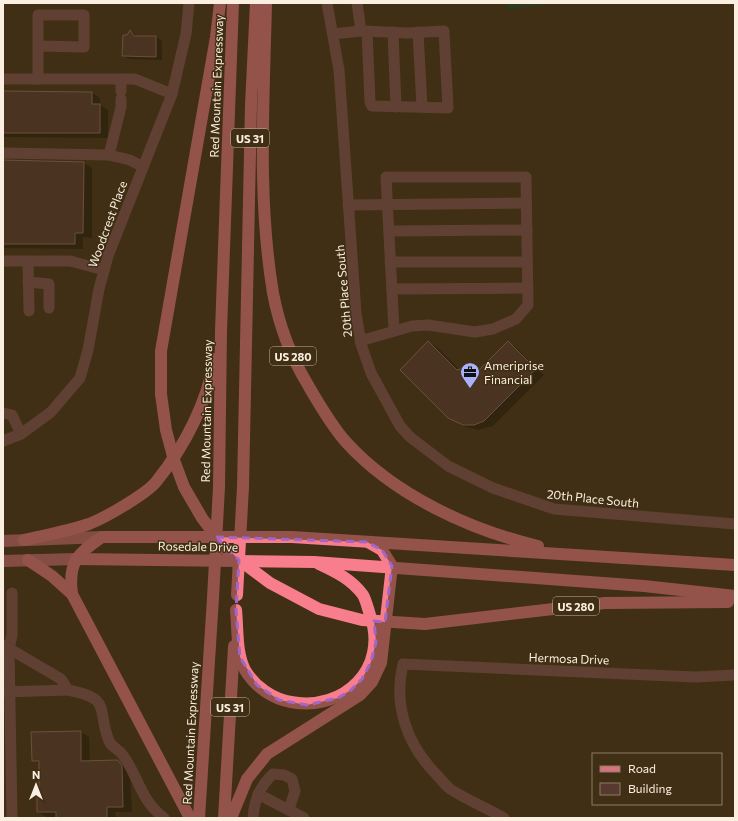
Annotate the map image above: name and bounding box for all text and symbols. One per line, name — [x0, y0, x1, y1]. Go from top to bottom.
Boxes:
street label: Red Mountain Expressway — [207, 14, 225, 158]
road number: US 31 — [231, 129, 269, 147]
street label: Woodcrest Place — [85, 179, 129, 269]
street label: 20th Place South — [332, 244, 354, 338]
street label: Red Mountain Expressway — [198, 339, 214, 483]
road number: US 280 — [270, 347, 316, 365]
place label: Ameriprise Financial — [484, 358, 544, 386]
office icon: Ameriprise Financial — [459, 361, 481, 389]
street label: 20th Place South — [546, 486, 640, 510]
street label: Rosedale Drive — [158, 538, 238, 554]
road number: US 280 — [553, 597, 599, 615]
street label: Hermosa Drive — [528, 650, 610, 666]
street label: Red Mountain Expressway — [179, 661, 201, 805]
road number: US 31 — [211, 698, 249, 716]
legend — [592, 753, 722, 805]
text: Road — [628, 761, 656, 775]
north arrow — [16, 765, 56, 805]
text: N — [32, 768, 40, 781]
text: Building — [628, 781, 672, 795]

